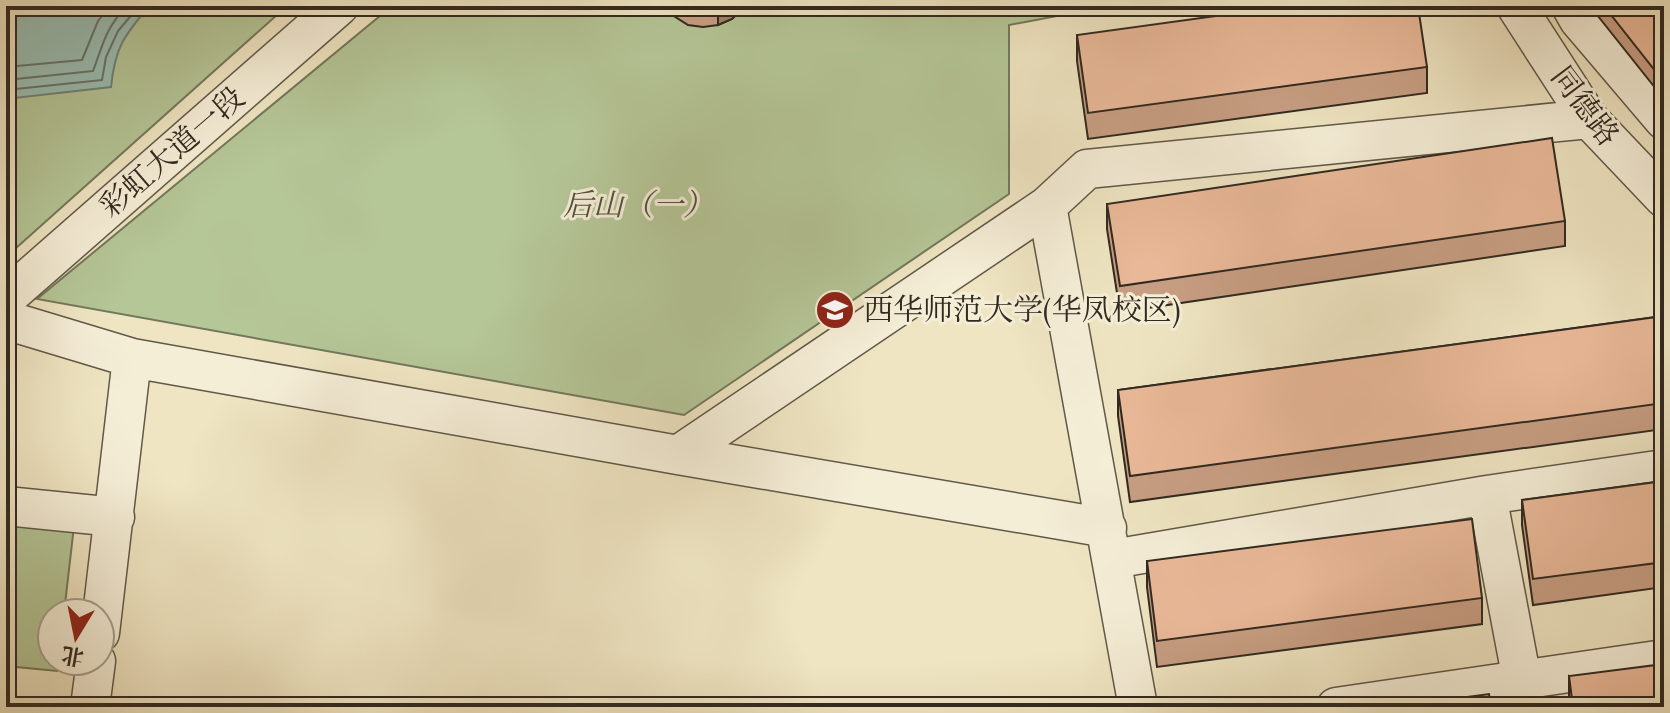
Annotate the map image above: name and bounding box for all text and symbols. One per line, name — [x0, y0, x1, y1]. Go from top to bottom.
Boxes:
street label: 同德路 — [1540, 59, 1627, 156]
street label: 彩虹大道一段 — [92, 79, 255, 228]
park label: 后山（一） — [563, 186, 713, 228]
school or university icon: 西华师范大学(华凤校区) — [814, 289, 856, 331]
place label: 西华师范大学(华凤校区) — [863, 291, 1180, 333]
north arrow — [36, 597, 116, 677]
text: 北 — [59, 637, 86, 671]

